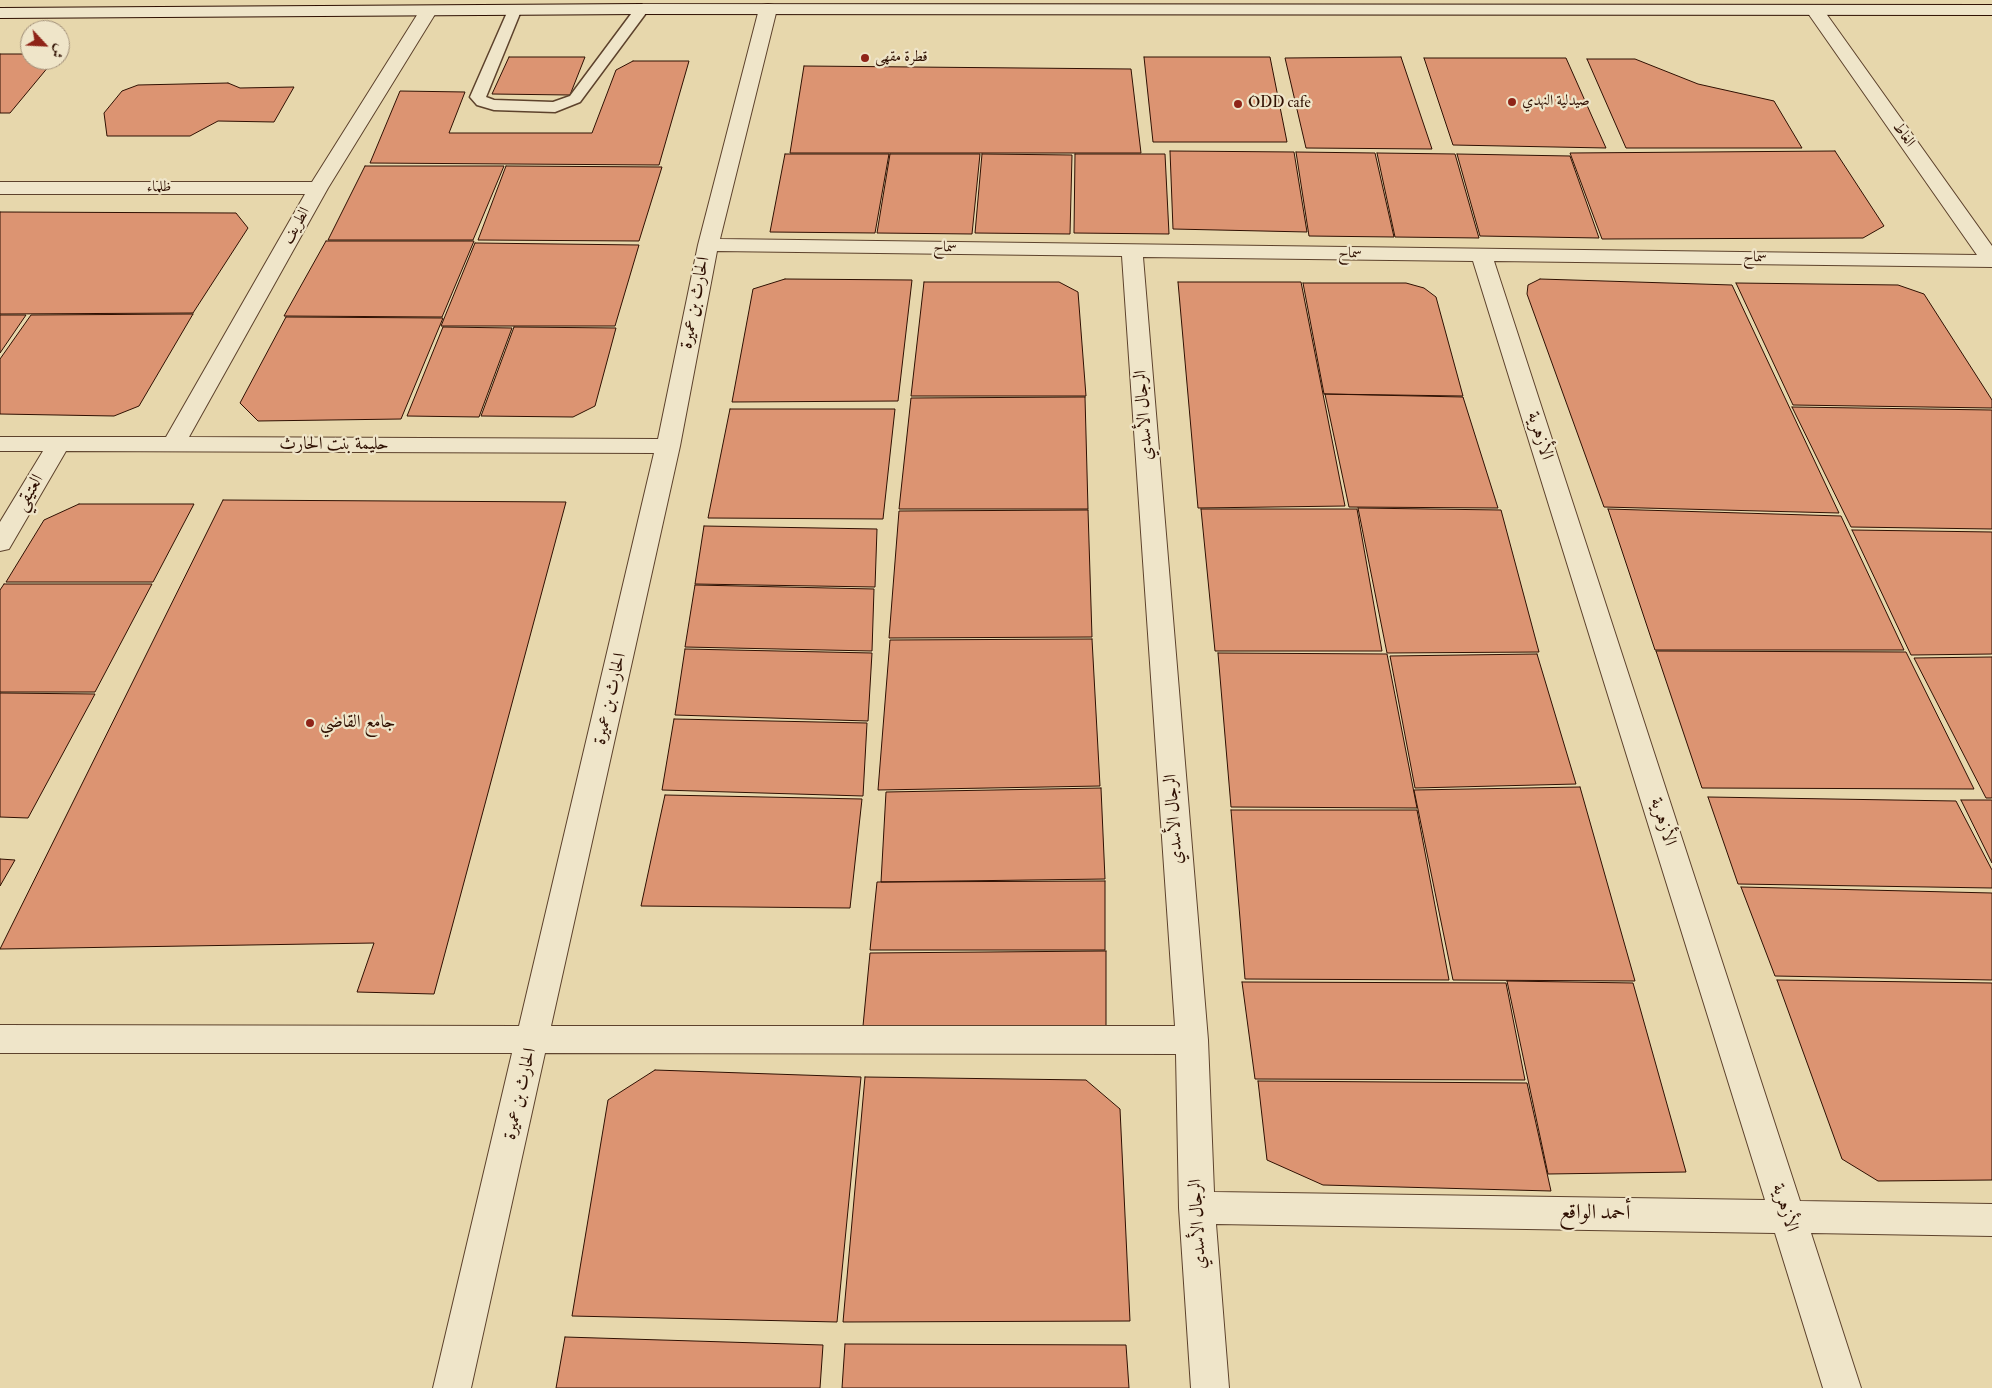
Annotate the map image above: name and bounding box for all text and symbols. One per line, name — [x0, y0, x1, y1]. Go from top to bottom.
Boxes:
north arrow — [20, 20, 70, 70]
text: ش — [48, 41, 69, 61]
place label: قطرة مقهى — [875, 49, 928, 67]
marker: قطرة مقهى — [859, 52, 871, 64]
place label: صيدلية النهدي — [1522, 93, 1590, 111]
place label: ODD cafe — [1248, 95, 1311, 113]
marker: صيدلية النهدي — [1506, 96, 1518, 108]
marker: ODD cafe — [1232, 98, 1244, 110]
street label: الغاط — [1888, 119, 1918, 151]
street label: ظلماء — [147, 179, 171, 197]
street label: الطريف — [280, 205, 314, 247]
street label: سماح — [933, 239, 957, 257]
street label: سماح — [1338, 245, 1362, 263]
street label: سماح — [1743, 249, 1767, 267]
street label: الحارث بن عميرة — [676, 255, 716, 351]
street label: الرجال الأسدي — [1131, 369, 1159, 461]
street label: الأزهرية — [1521, 409, 1557, 463]
street label: حليمة بنت الحارث — [279, 434, 389, 456]
street label: العتيقي — [11, 471, 49, 515]
street label: الحارث بن عميرة — [590, 651, 632, 747]
place label: جامع القاضي — [320, 712, 395, 734]
marker: جامع القاضي — [304, 717, 316, 729]
street label: الرجال الأسدي — [1161, 773, 1189, 865]
street label: الأزهرية — [1644, 795, 1680, 849]
street label: الحارث بن عميرة — [500, 1046, 542, 1142]
street label: الرجال الأسدي — [1186, 1178, 1212, 1270]
street label: الأزهرية — [1766, 1181, 1802, 1235]
street label: أحمد الواقع — [1559, 1201, 1631, 1227]

